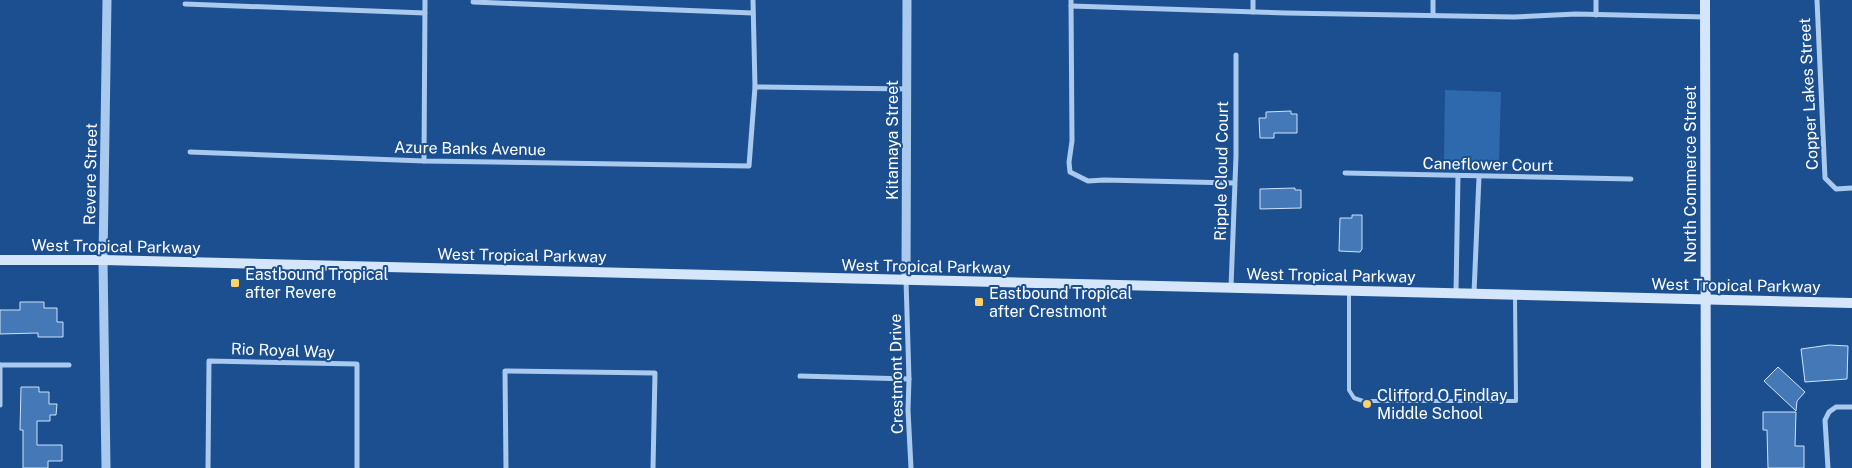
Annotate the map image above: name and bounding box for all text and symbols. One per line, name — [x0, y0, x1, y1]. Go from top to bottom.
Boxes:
street label: Copper Lakes Street — [1795, 17, 1822, 171]
street label: Kitamaya Street — [883, 80, 902, 200]
street label: North Commerce Street — [1681, 85, 1700, 263]
street label: Ripple Cloud Court — [1211, 101, 1232, 241]
street label: Revere Street — [80, 123, 101, 225]
street label: Azure Banks Avenue — [394, 138, 546, 159]
street label: Caneflower Court — [1423, 154, 1553, 175]
street label: West Tropical Parkway — [31, 236, 201, 257]
street label: West Tropical Parkway — [437, 245, 607, 266]
street label: West Tropical Parkway — [841, 256, 1011, 277]
place label: Eastbound Tropical after Revere — [245, 265, 388, 302]
street label: West Tropical Parkway — [1246, 265, 1416, 286]
street label: West Tropical Parkway — [1651, 275, 1821, 296]
marker: Eastbound Tropical after Revere — [229, 277, 241, 289]
place label: Eastbound Tropical after Crestmont — [989, 284, 1132, 321]
marker: Eastbound Tropical after Crestmont — [973, 296, 985, 308]
street label: Crestmont Drive — [886, 314, 907, 434]
street label: Rio Royal Way — [231, 339, 336, 362]
place label: Clifford O Findlay Middle School — [1377, 386, 1508, 423]
marker: Clifford O Findlay Middle School — [1361, 398, 1373, 410]

